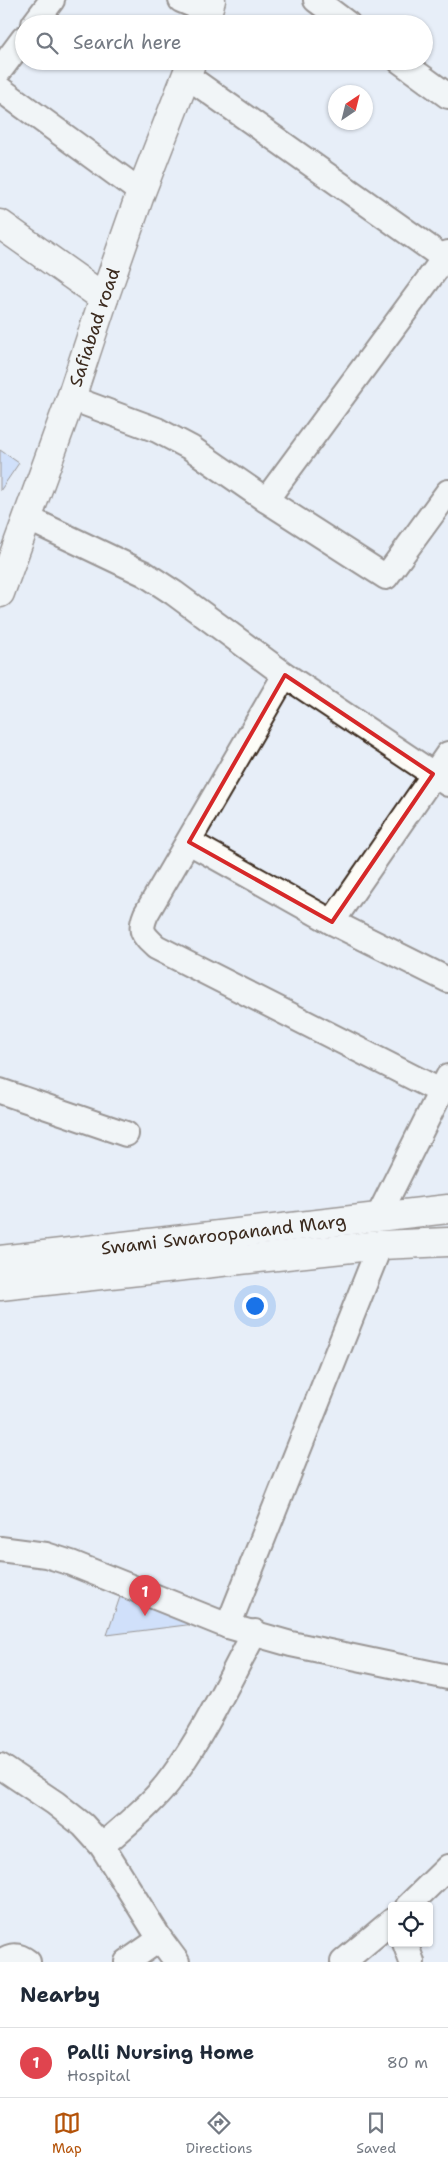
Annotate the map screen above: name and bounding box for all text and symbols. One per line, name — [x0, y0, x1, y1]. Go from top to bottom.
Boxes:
search box — [15, 15, 433, 70]
icon: search — [33, 29, 61, 57]
text: Search here — [73, 30, 182, 55]
north arrow — [328, 85, 373, 130]
street label: Safiabad road — [64, 265, 126, 390]
street label: Swami Swaroopanand Marg — [100, 1209, 347, 1260]
your location — [242, 1293, 268, 1319]
pin: 1 — [129, 1575, 161, 1616]
map controls — [388, 1902, 433, 1947]
button: locate — [388, 1902, 433, 1947]
text: Nearby — [20, 1981, 100, 2009]
text: Palli Nursing Home — [67, 2040, 254, 2065]
text: 1 — [32, 2052, 40, 2073]
text: 80 m — [387, 2052, 428, 2073]
text: Hospital — [67, 2065, 130, 2086]
tab: Map — [52, 2109, 82, 2157]
tab: Directions — [186, 2109, 252, 2157]
tab: Saved — [356, 2109, 396, 2157]

